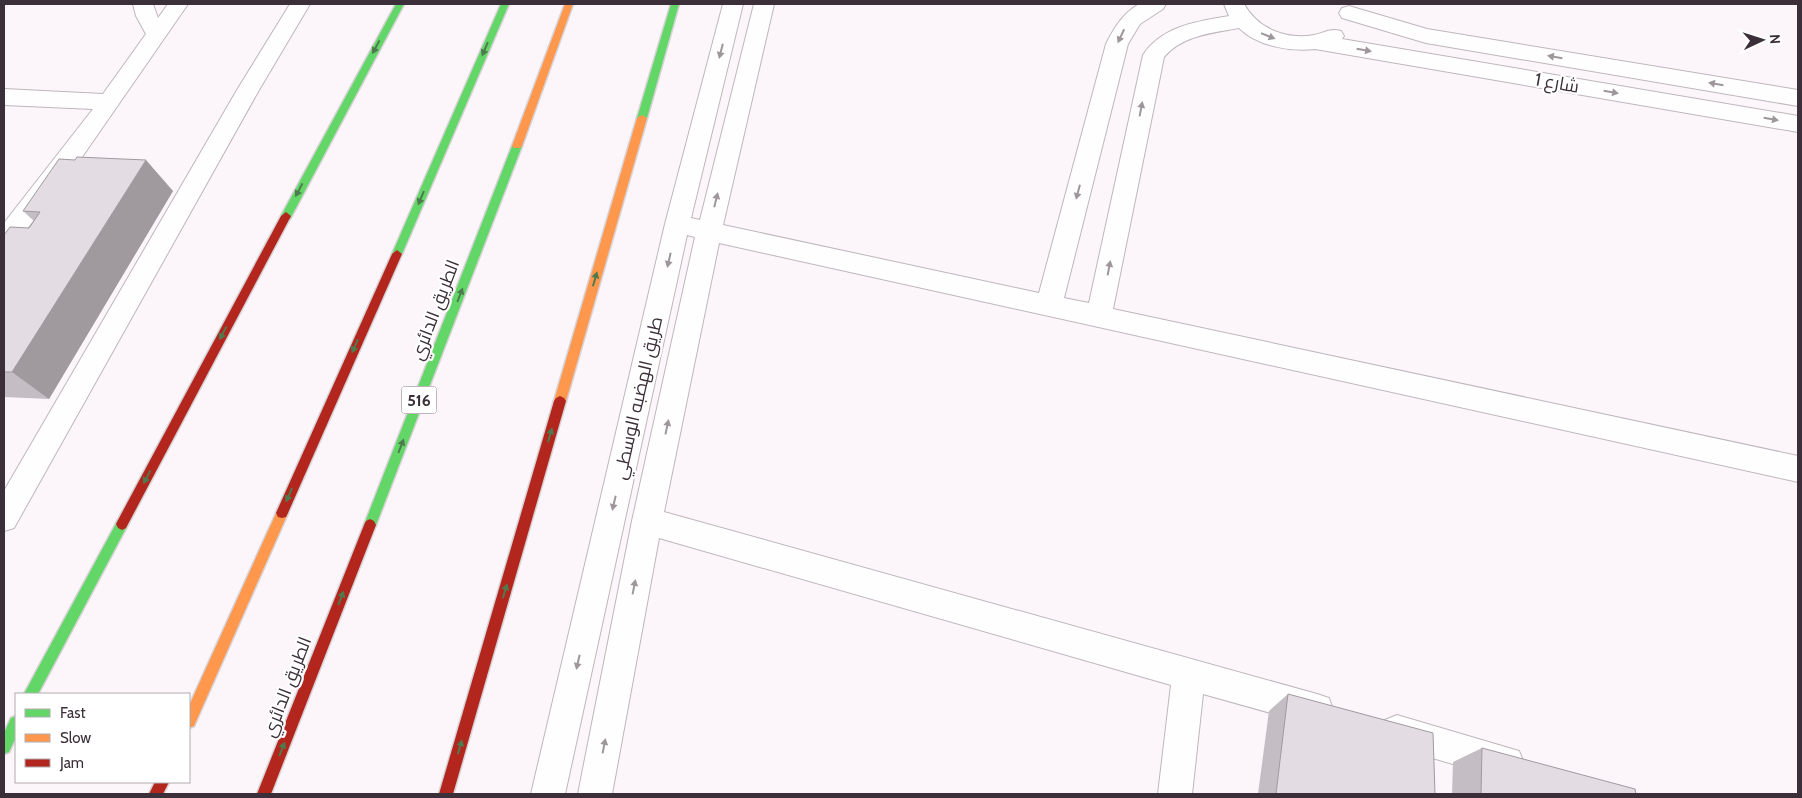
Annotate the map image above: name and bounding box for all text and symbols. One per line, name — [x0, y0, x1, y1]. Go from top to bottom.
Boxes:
north arrow — [1737, 15, 1787, 65]
one-way arrow — [1117, 29, 1125, 43]
one-way arrow — [1261, 32, 1275, 40]
text: N — [1766, 34, 1784, 45]
one-way arrow — [372, 40, 381, 53]
one-way arrow — [481, 41, 489, 56]
one-way arrow — [717, 43, 725, 59]
one-way arrow — [1357, 46, 1373, 54]
one-way arrow — [1547, 53, 1563, 61]
street label: شارع 1 — [1533, 68, 1581, 99]
one-way arrow — [1707, 80, 1723, 88]
one-way arrow — [1603, 88, 1619, 96]
one-way arrow — [1138, 101, 1146, 117]
one-way arrow — [1763, 116, 1779, 124]
one-way arrow — [295, 182, 303, 197]
one-way arrow — [1074, 185, 1082, 200]
one-way arrow — [417, 191, 425, 206]
one-way arrow — [712, 193, 720, 208]
one-way arrow — [665, 252, 673, 267]
street label: الطريق الدائري — [406, 257, 467, 364]
one-way arrow — [1105, 261, 1113, 276]
one-way arrow — [592, 272, 600, 287]
one-way arrow — [456, 287, 464, 302]
street label: طريق الهضبه الوسطي — [609, 314, 670, 482]
one-way arrow — [219, 326, 227, 340]
one-way arrow — [351, 339, 359, 353]
road number: 516 — [402, 386, 436, 414]
one-way arrow — [663, 420, 671, 435]
one-way arrow — [547, 428, 555, 443]
one-way arrow — [397, 439, 405, 453]
one-way arrow — [143, 469, 151, 484]
one-way arrow — [285, 488, 293, 502]
one-way arrow — [610, 496, 618, 511]
one-way arrow — [631, 578, 639, 594]
one-way arrow — [502, 584, 510, 599]
one-way arrow — [338, 590, 345, 605]
street label: الطريق الدائري — [258, 634, 319, 741]
one-way arrow — [574, 654, 582, 670]
legend — [15, 693, 190, 783]
text: Fast — [60, 704, 85, 722]
text: Slow — [60, 729, 91, 747]
one-way arrow — [600, 739, 608, 754]
one-way arrow — [456, 740, 464, 755]
one-way arrow — [278, 741, 286, 756]
text: Jam — [59, 754, 84, 772]

